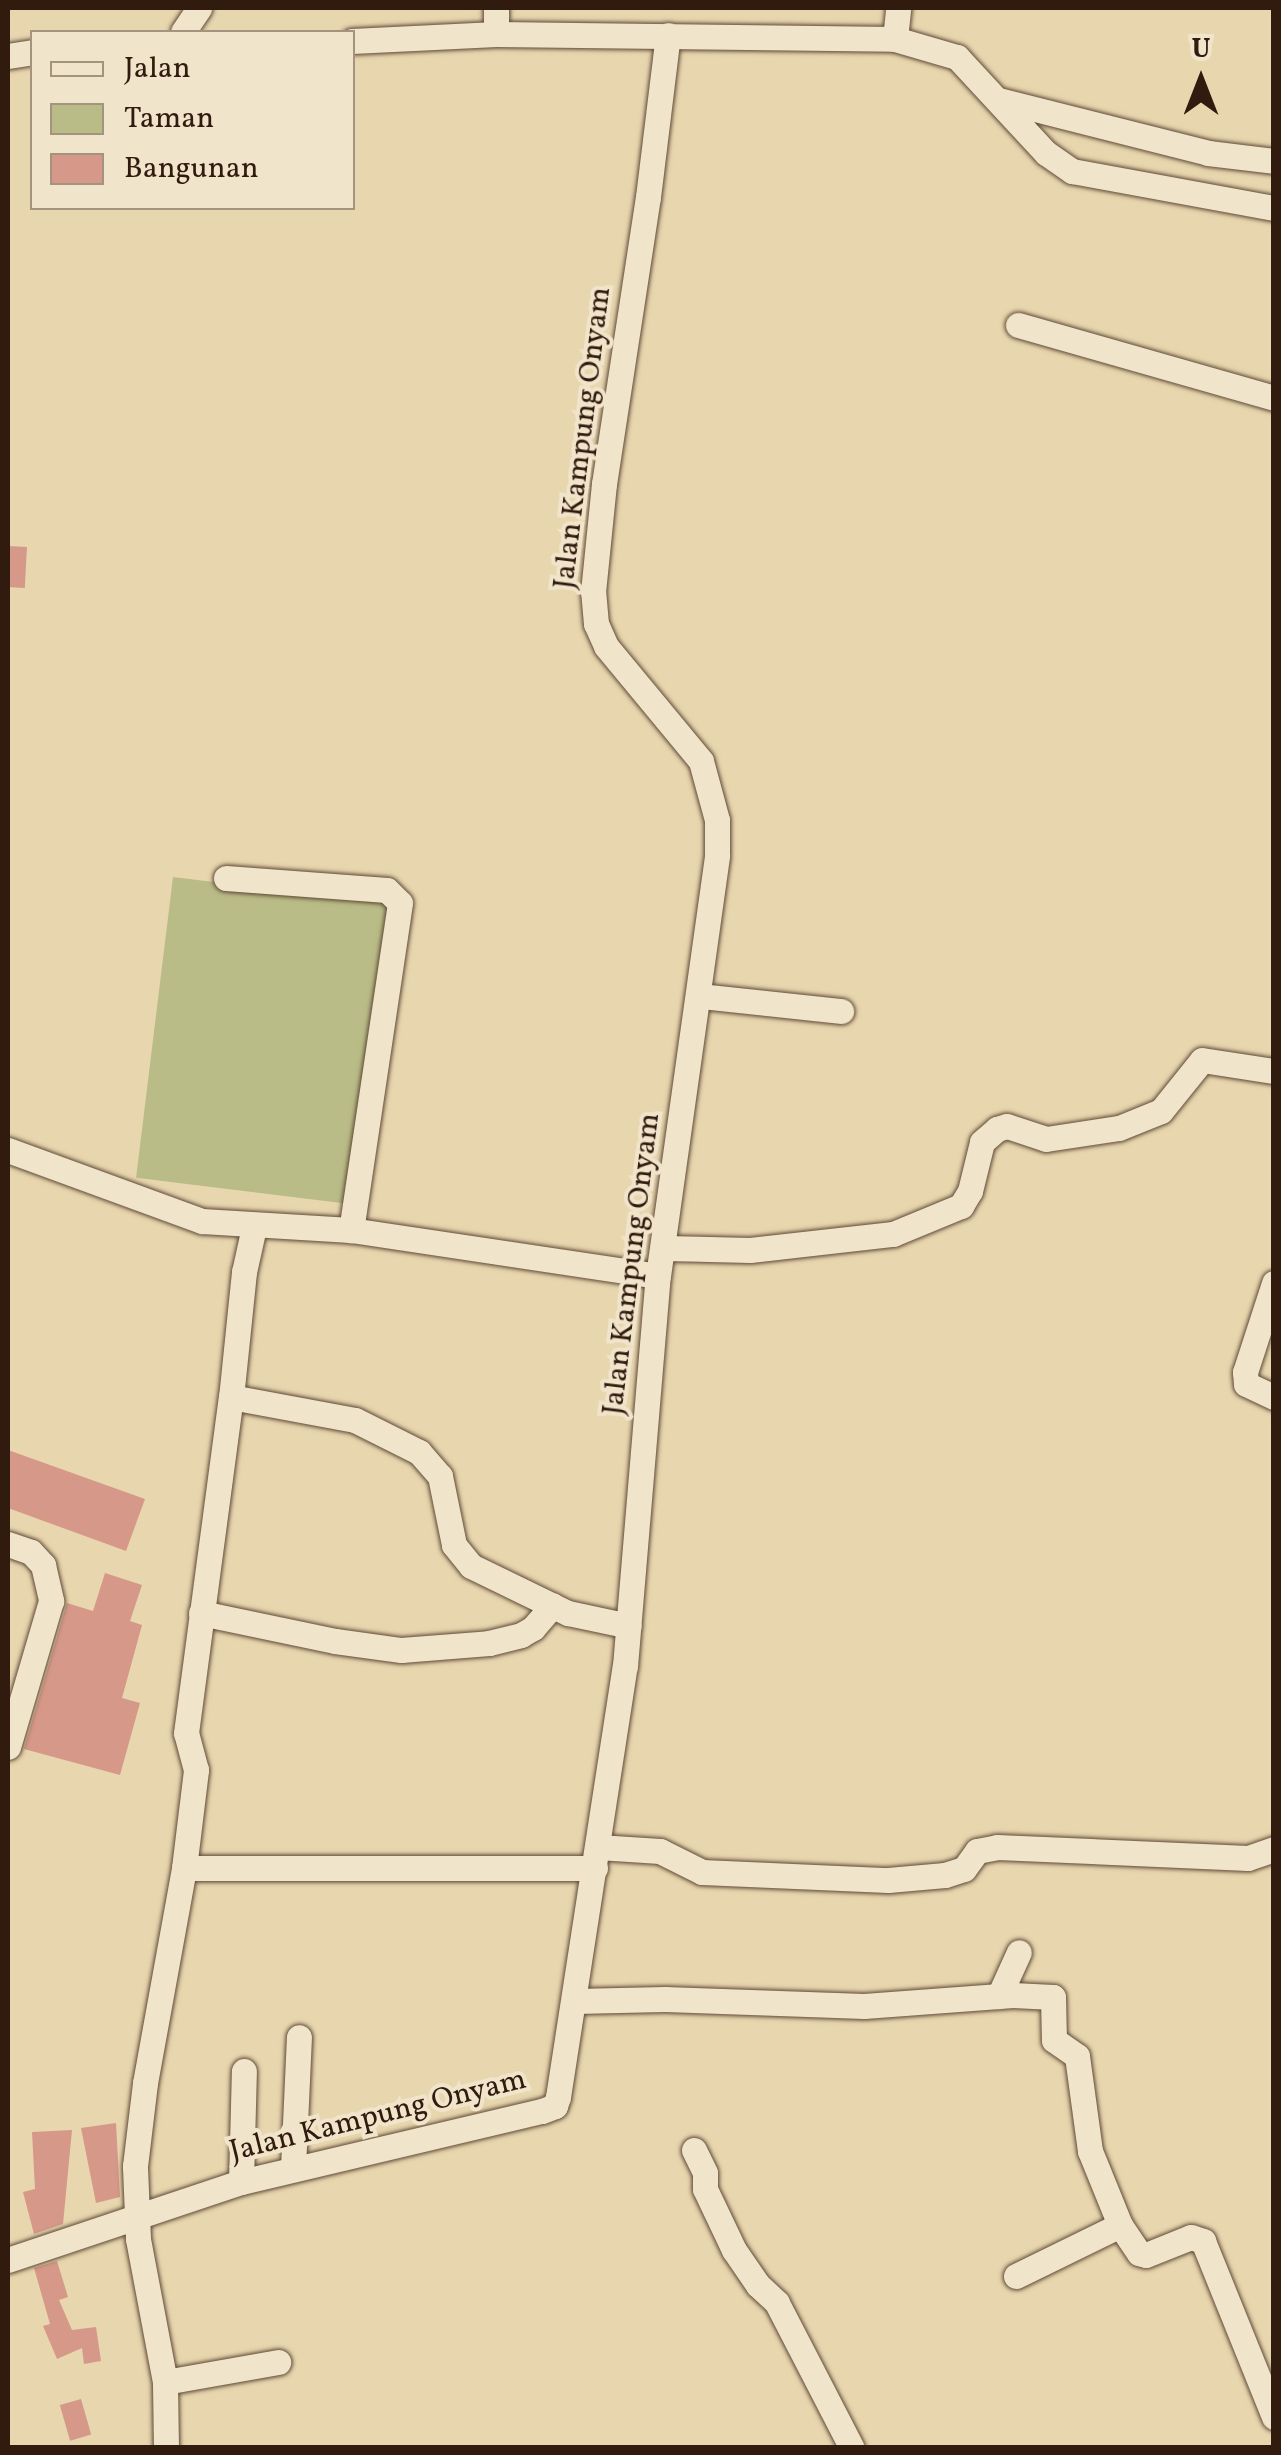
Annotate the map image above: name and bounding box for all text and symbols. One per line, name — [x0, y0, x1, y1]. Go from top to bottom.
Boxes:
legend — [30, 30, 355, 210]
north arrow — [1151, 30, 1251, 130]
text: U — [1191, 30, 1211, 69]
text: Jalan — [124, 48, 191, 90]
text: Taman — [124, 98, 214, 140]
text: Bangunan — [124, 148, 259, 190]
street label: Jalan Kampung Onyam — [547, 285, 619, 591]
street label: Jalan Kampung Onyam — [596, 1111, 668, 1417]
street label: Jalan Kampung Onyam — [226, 2062, 530, 2170]

